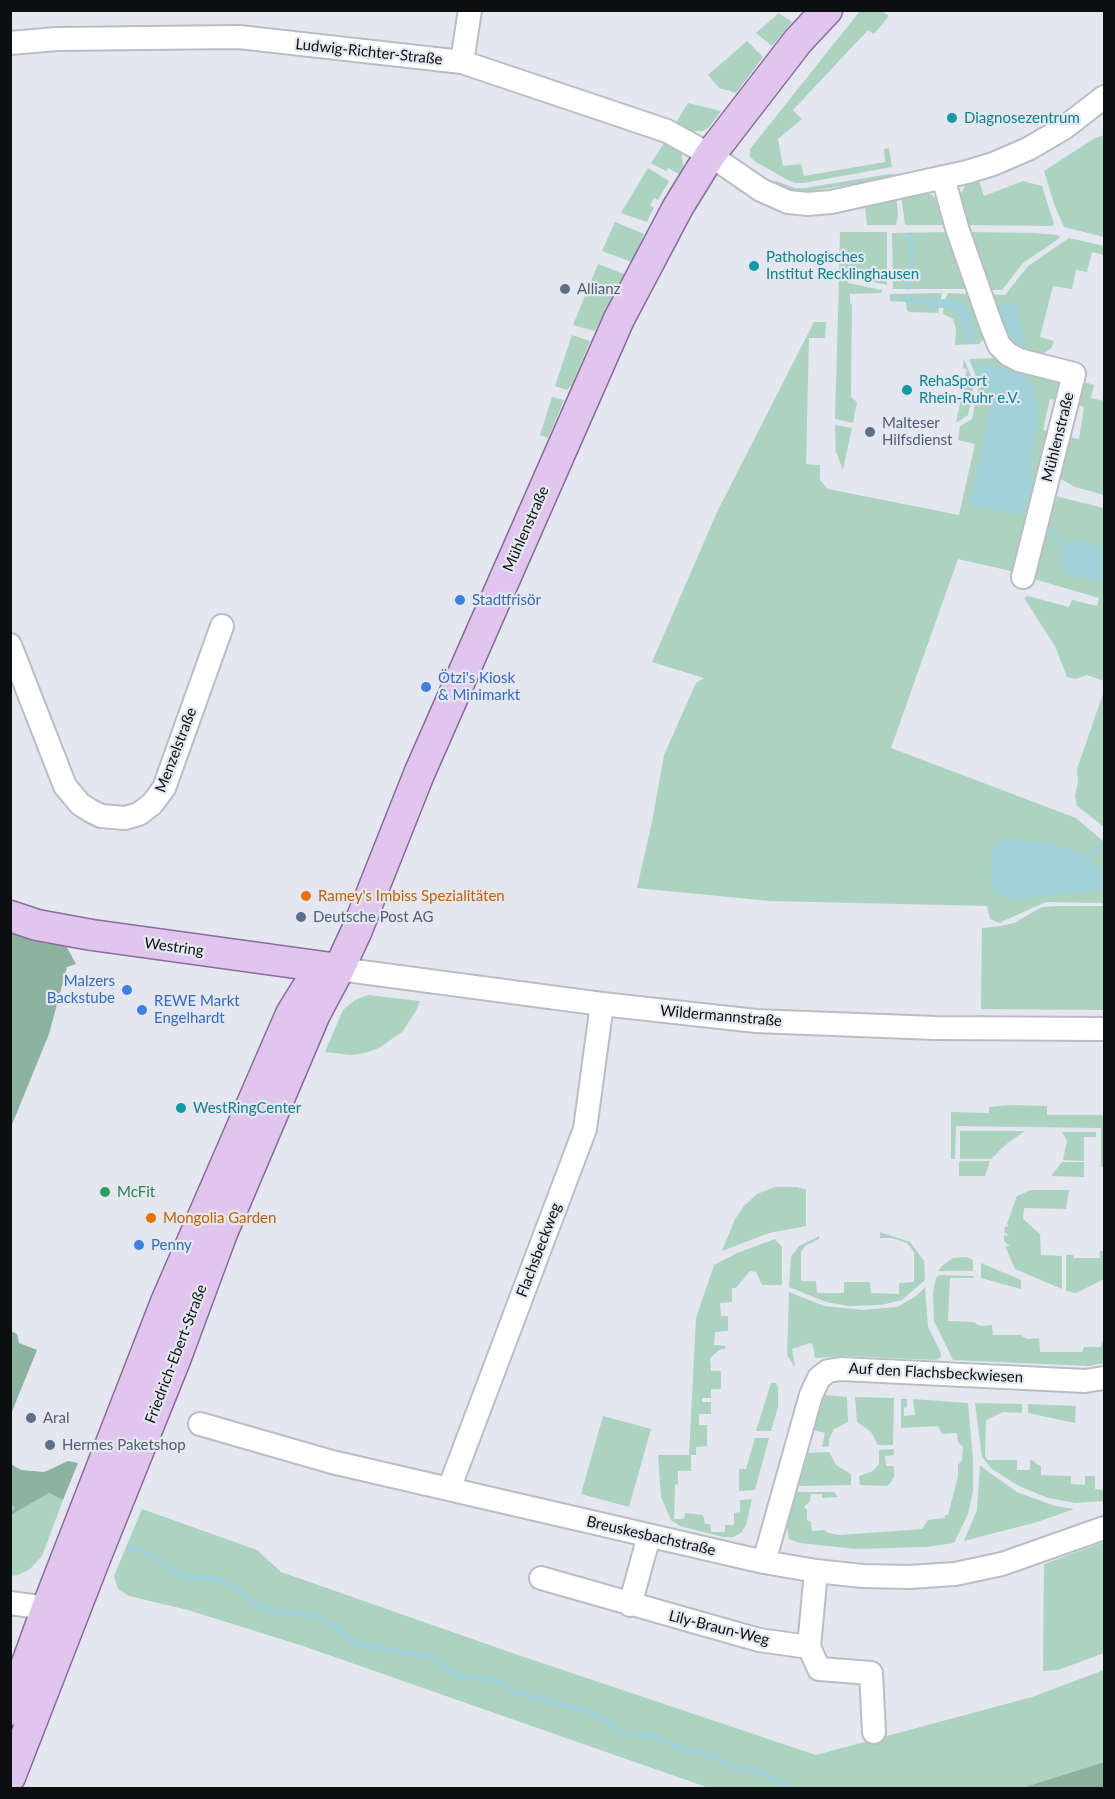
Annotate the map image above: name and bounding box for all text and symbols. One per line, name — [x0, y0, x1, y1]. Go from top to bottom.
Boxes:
street label: Ludwig-Richter-Straße — [295, 35, 443, 69]
place label: Diagnosezentrum — [964, 109, 1080, 127]
marker: Diagnosezentrum — [945, 111, 959, 125]
place label: Pathologisches Institut Recklinghausen — [766, 248, 919, 283]
marker: Pathologisches Institut Recklinghausen — [747, 259, 761, 273]
place label: Allianz — [577, 280, 620, 298]
marker: Allianz — [558, 282, 572, 296]
place label: RehaSport Rhein-Ruhr e.V. — [919, 372, 1020, 407]
marker: RehaSport Rhein-Ruhr e.V. — [900, 383, 914, 397]
street label: Mühlenstraße — [1038, 390, 1078, 484]
place label: Malteser Hilfsdienst — [882, 414, 952, 449]
marker: Malteser Hilfsdienst — [863, 425, 877, 439]
street label: Mühlenstraße — [499, 483, 553, 575]
place label: Stadtfrisör — [472, 591, 541, 609]
marker: Stadtfrisör — [453, 593, 467, 607]
place label: Ötzi's Kiosk & Minimarkt — [438, 669, 520, 704]
marker: Ötzi's Kiosk & Minimarkt — [419, 680, 433, 694]
street label: Menzelstraße — [152, 705, 200, 795]
place label: Ramey's Imbiss Spezialitäten — [318, 887, 505, 905]
marker: Ramey's Imbiss Spezialitäten — [299, 889, 313, 903]
place label: Deutsche Post AG — [313, 908, 433, 926]
marker: Deutsche Post AG — [294, 910, 308, 924]
street label: Westring — [143, 934, 205, 960]
place label: Malzers Backstube — [47, 972, 115, 1007]
marker: Malzers Backstube — [120, 983, 134, 997]
place label: REWE Markt Engelhardt — [154, 992, 240, 1027]
street label: Wildermannstraße — [659, 1002, 783, 1030]
marker: REWE Markt Engelhardt — [135, 1003, 149, 1017]
place label: WestRingCenter — [193, 1099, 301, 1117]
marker: WestRingCenter — [174, 1101, 188, 1115]
place label: McFit — [117, 1183, 155, 1201]
marker: McFit — [98, 1185, 112, 1199]
street label: Flachsbeckweg — [513, 1200, 565, 1300]
place label: Mongolia Garden — [163, 1209, 276, 1227]
marker: Mongolia Garden — [144, 1211, 158, 1225]
place label: Penny — [151, 1236, 192, 1254]
marker: Penny — [132, 1238, 146, 1252]
street label: Friedrich-Ebert-Straße — [141, 1282, 211, 1426]
street label: Auf den Flachsbeckwiesen — [848, 1359, 1024, 1387]
place label: Aral — [43, 1409, 69, 1427]
marker: Aral — [24, 1411, 38, 1425]
place label: Hermes Paketshop — [62, 1436, 186, 1454]
marker: Hermes Paketshop — [43, 1438, 57, 1452]
street label: Breuskesbachstraße — [585, 1512, 717, 1560]
street label: Lily-Braun-Weg — [667, 1607, 771, 1649]

